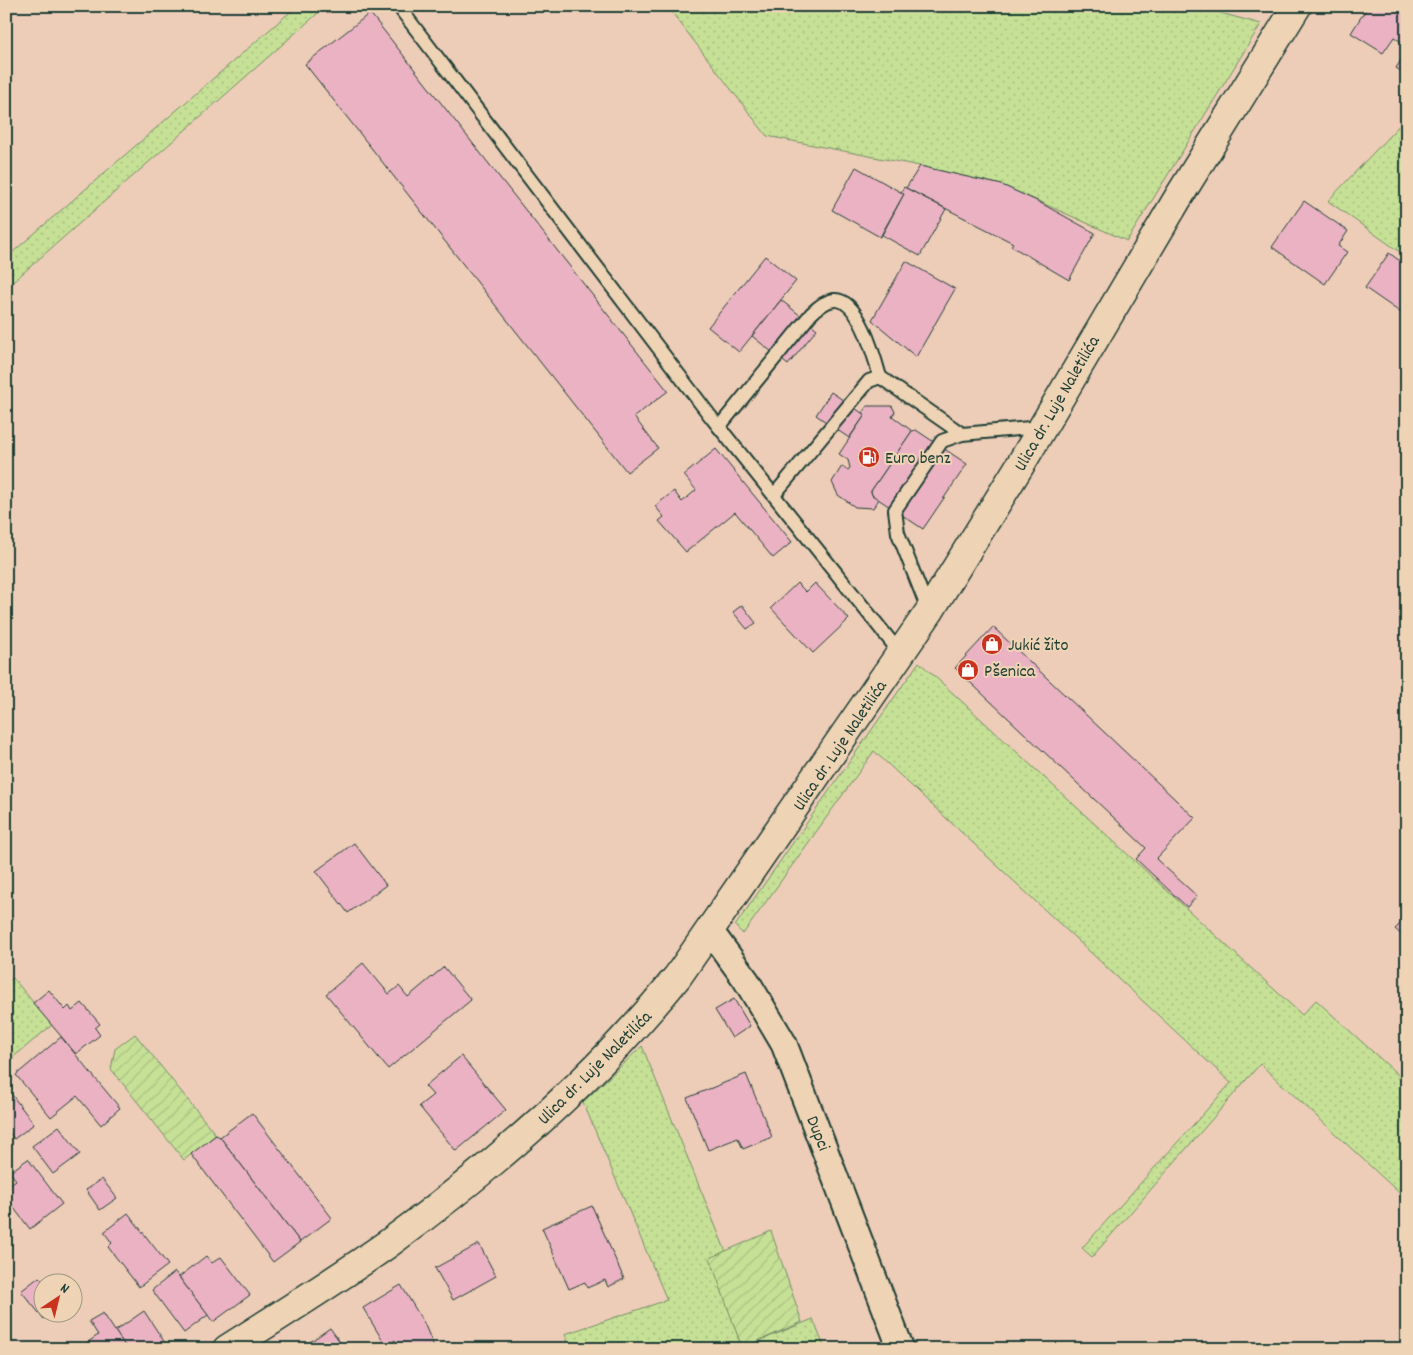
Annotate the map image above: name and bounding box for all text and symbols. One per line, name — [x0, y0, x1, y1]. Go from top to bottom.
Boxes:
street label: Ulica dr. Luje Naletilića — [1009, 331, 1107, 477]
fuel station icon: Euro benz — [857, 445, 881, 469]
place label: Euro benz — [885, 447, 951, 472]
shop icon: Jukić žito — [980, 632, 1004, 656]
place label: Jukić žito — [1008, 634, 1069, 659]
shop icon: Pšenica — [956, 658, 980, 682]
place label: Pšenica — [984, 660, 1036, 685]
street label: Ulica dr. Luje Naletilića — [788, 676, 894, 817]
street label: Ulica dr. Luje Naletilića — [533, 1005, 659, 1132]
street label: Dupci — [798, 1113, 835, 1155]
north arrow — [32, 1272, 82, 1322]
text: N — [56, 1279, 73, 1299]

